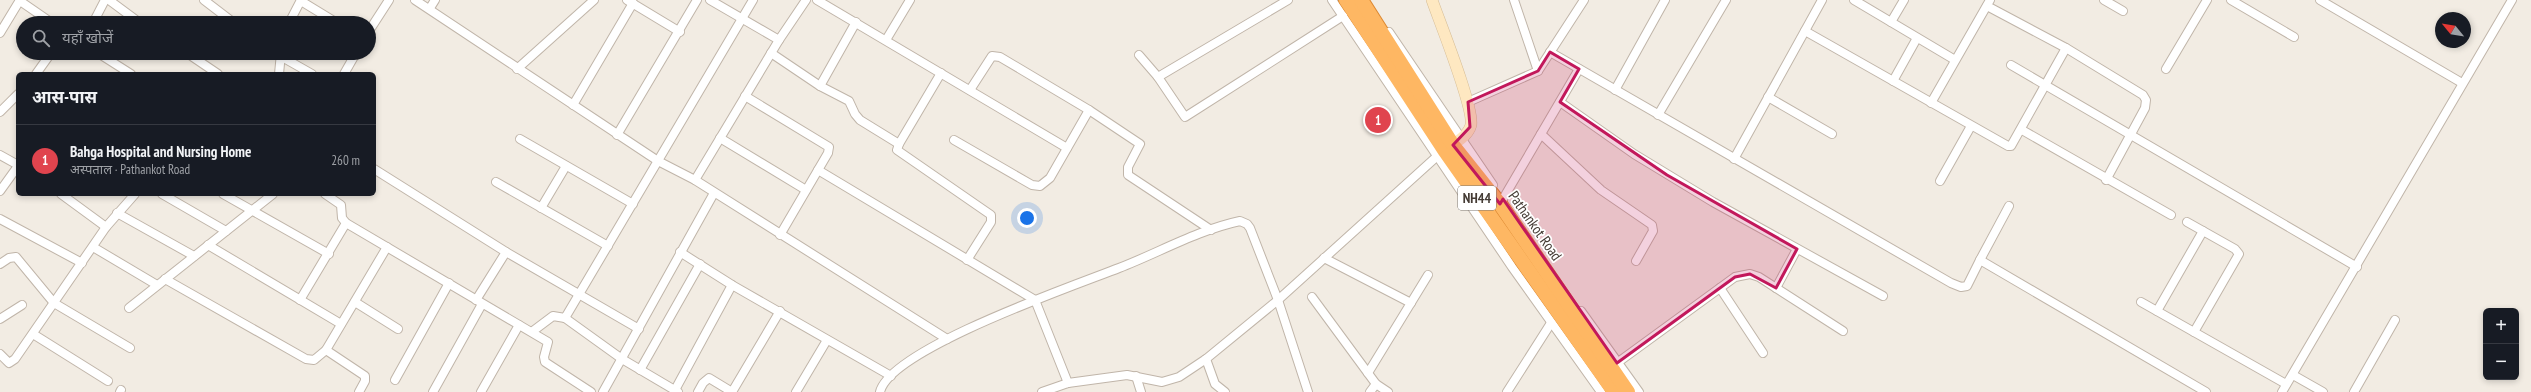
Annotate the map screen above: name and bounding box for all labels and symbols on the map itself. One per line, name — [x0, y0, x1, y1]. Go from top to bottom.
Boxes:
north arrow — [2435, 12, 2471, 48]
pin: 1 — [1365, 105, 1391, 135]
road number: NH44 — [1458, 186, 1496, 210]
street label: Pathankot Road — [1504, 187, 1566, 264]
your location — [1017, 208, 1037, 228]

